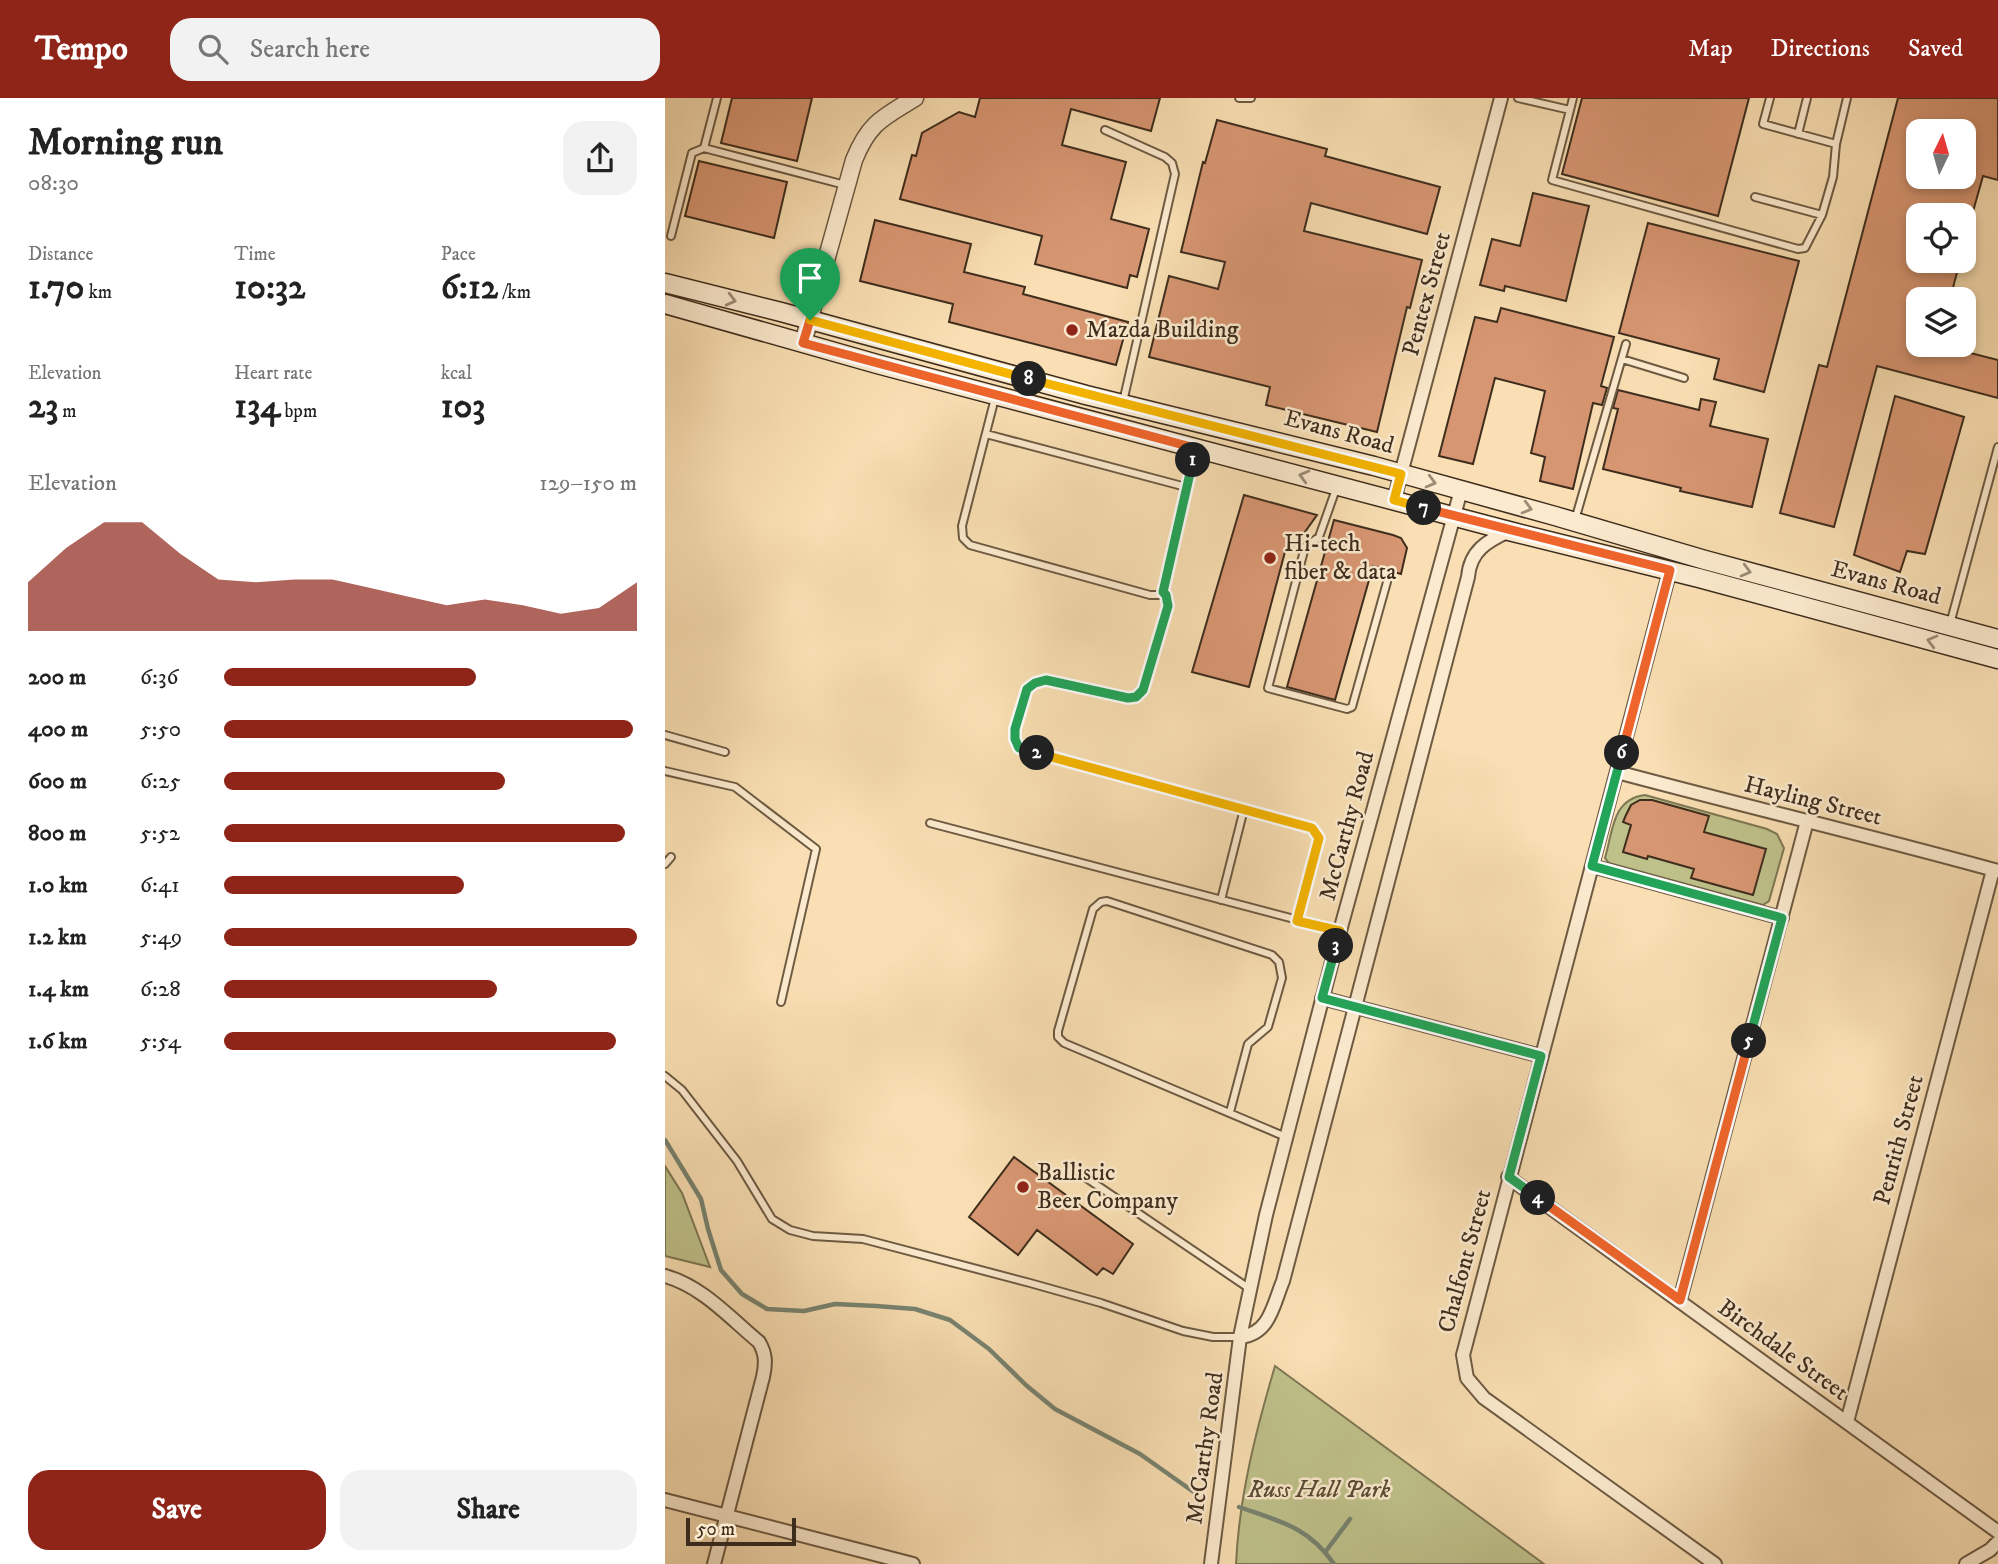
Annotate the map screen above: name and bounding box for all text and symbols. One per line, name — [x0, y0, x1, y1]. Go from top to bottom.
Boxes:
search box — [170, 18, 660, 81]
text: Tempo — [35, 29, 128, 70]
icon: search — [194, 30, 232, 68]
text: Search here — [250, 33, 370, 66]
text: Map — [1688, 34, 1733, 64]
text: Directions — [1771, 34, 1870, 64]
text: Saved — [1908, 34, 1963, 64]
text: Morning run — [28, 119, 223, 167]
north arrow — [1906, 119, 1976, 189]
map controls — [1906, 119, 1976, 357]
button: share — [563, 121, 637, 195]
text: 08:30 — [28, 169, 79, 198]
button: locate — [1906, 203, 1976, 273]
street label: Pentex Street — [1396, 228, 1458, 359]
text: Distance — [28, 243, 93, 266]
text: Time — [234, 243, 276, 266]
text: Pace — [441, 243, 476, 266]
pin — [780, 248, 840, 320]
icon: arrive — [791, 259, 829, 297]
text: 1.70 — [28, 266, 84, 310]
text: 10:32 — [234, 266, 305, 310]
text: 6:12 — [441, 266, 498, 310]
text: km — [84, 281, 112, 304]
text: /km — [498, 281, 531, 304]
button: layers — [1906, 287, 1976, 357]
one-way arrow — [725, 292, 737, 306]
place label: Mazda Building — [1086, 315, 1239, 345]
marker: Mazda Building — [1064, 322, 1080, 338]
text: Elevation — [28, 362, 102, 385]
text: Heart rate — [234, 362, 312, 385]
text: kcal — [441, 362, 472, 385]
pin: 8 — [1011, 362, 1047, 396]
text: 8 — [1024, 367, 1033, 390]
text: 23 — [28, 385, 58, 429]
text: 134 — [234, 385, 280, 429]
text: 103 — [441, 385, 485, 429]
text: m — [58, 400, 77, 423]
text: bpm — [280, 400, 317, 423]
street label: Evans Road — [1281, 403, 1397, 461]
pin: 1 — [1175, 442, 1211, 478]
text: 1 — [1189, 448, 1196, 471]
text: Elevation — [28, 469, 117, 498]
text: 129–150 m — [539, 469, 637, 498]
one-way arrow — [1298, 470, 1310, 485]
one-way arrow — [1425, 474, 1437, 488]
pin: 7 — [1407, 490, 1441, 526]
text: 7 — [1418, 496, 1429, 519]
one-way arrow — [1521, 500, 1533, 514]
place label: Hi-tech fiber & data — [1284, 529, 1397, 587]
marker: Hi-tech fiber & data — [1262, 550, 1278, 566]
street label: Evans Road — [1828, 554, 1944, 612]
one-way arrow — [1739, 563, 1751, 577]
one-way arrow — [1926, 635, 1938, 650]
text: 200 m — [28, 663, 86, 692]
text: 6:36 — [140, 663, 179, 692]
text: 400 m — [28, 715, 88, 744]
text: 5:50 — [140, 715, 181, 744]
pin: 2 — [1019, 736, 1055, 770]
pin: 6 — [1605, 736, 1639, 770]
text: 2 — [1032, 741, 1041, 764]
text: 6 — [1617, 741, 1626, 764]
street label: McCarthy Road — [1313, 748, 1381, 904]
text: 600 m — [28, 767, 87, 796]
text: 6:25 — [140, 767, 181, 796]
street label: Hayling Street — [1741, 769, 1885, 833]
text: 800 m — [28, 819, 86, 848]
text: 5:52 — [140, 819, 180, 848]
text: 1.0 km — [28, 871, 88, 900]
text: 6:41 — [140, 871, 180, 900]
text: 1.2 km — [28, 923, 87, 952]
text: 5:49 — [140, 923, 182, 952]
pin: 3 — [1319, 928, 1353, 964]
text: 3 — [1332, 934, 1339, 957]
text: 1.4 km — [28, 975, 89, 1004]
text: 6:28 — [140, 975, 181, 1004]
pin: 5 — [1731, 1024, 1767, 1058]
text: 1.6 km — [28, 1027, 87, 1056]
text: 5:54 — [140, 1027, 181, 1056]
text: 5 — [1744, 1029, 1753, 1052]
street label: Penrith Street — [1867, 1071, 1931, 1208]
place label: Ballistic Beer Company — [1037, 1158, 1178, 1216]
marker: Ballistic Beer Company — [1015, 1179, 1031, 1195]
pin: 4 — [1521, 1180, 1555, 1216]
street label: Chalfont Street — [1431, 1186, 1499, 1336]
text: 4 — [1532, 1186, 1543, 1209]
street label: Birchdale Street — [1712, 1293, 1854, 1408]
street label: McCarthy Road — [1179, 1370, 1231, 1526]
button: Save — [28, 1470, 326, 1550]
button: Share — [340, 1470, 637, 1550]
park label: Russ Hall Park — [1247, 1475, 1390, 1505]
scale bar — [686, 1515, 796, 1547]
text: 50 m — [697, 1518, 735, 1541]

